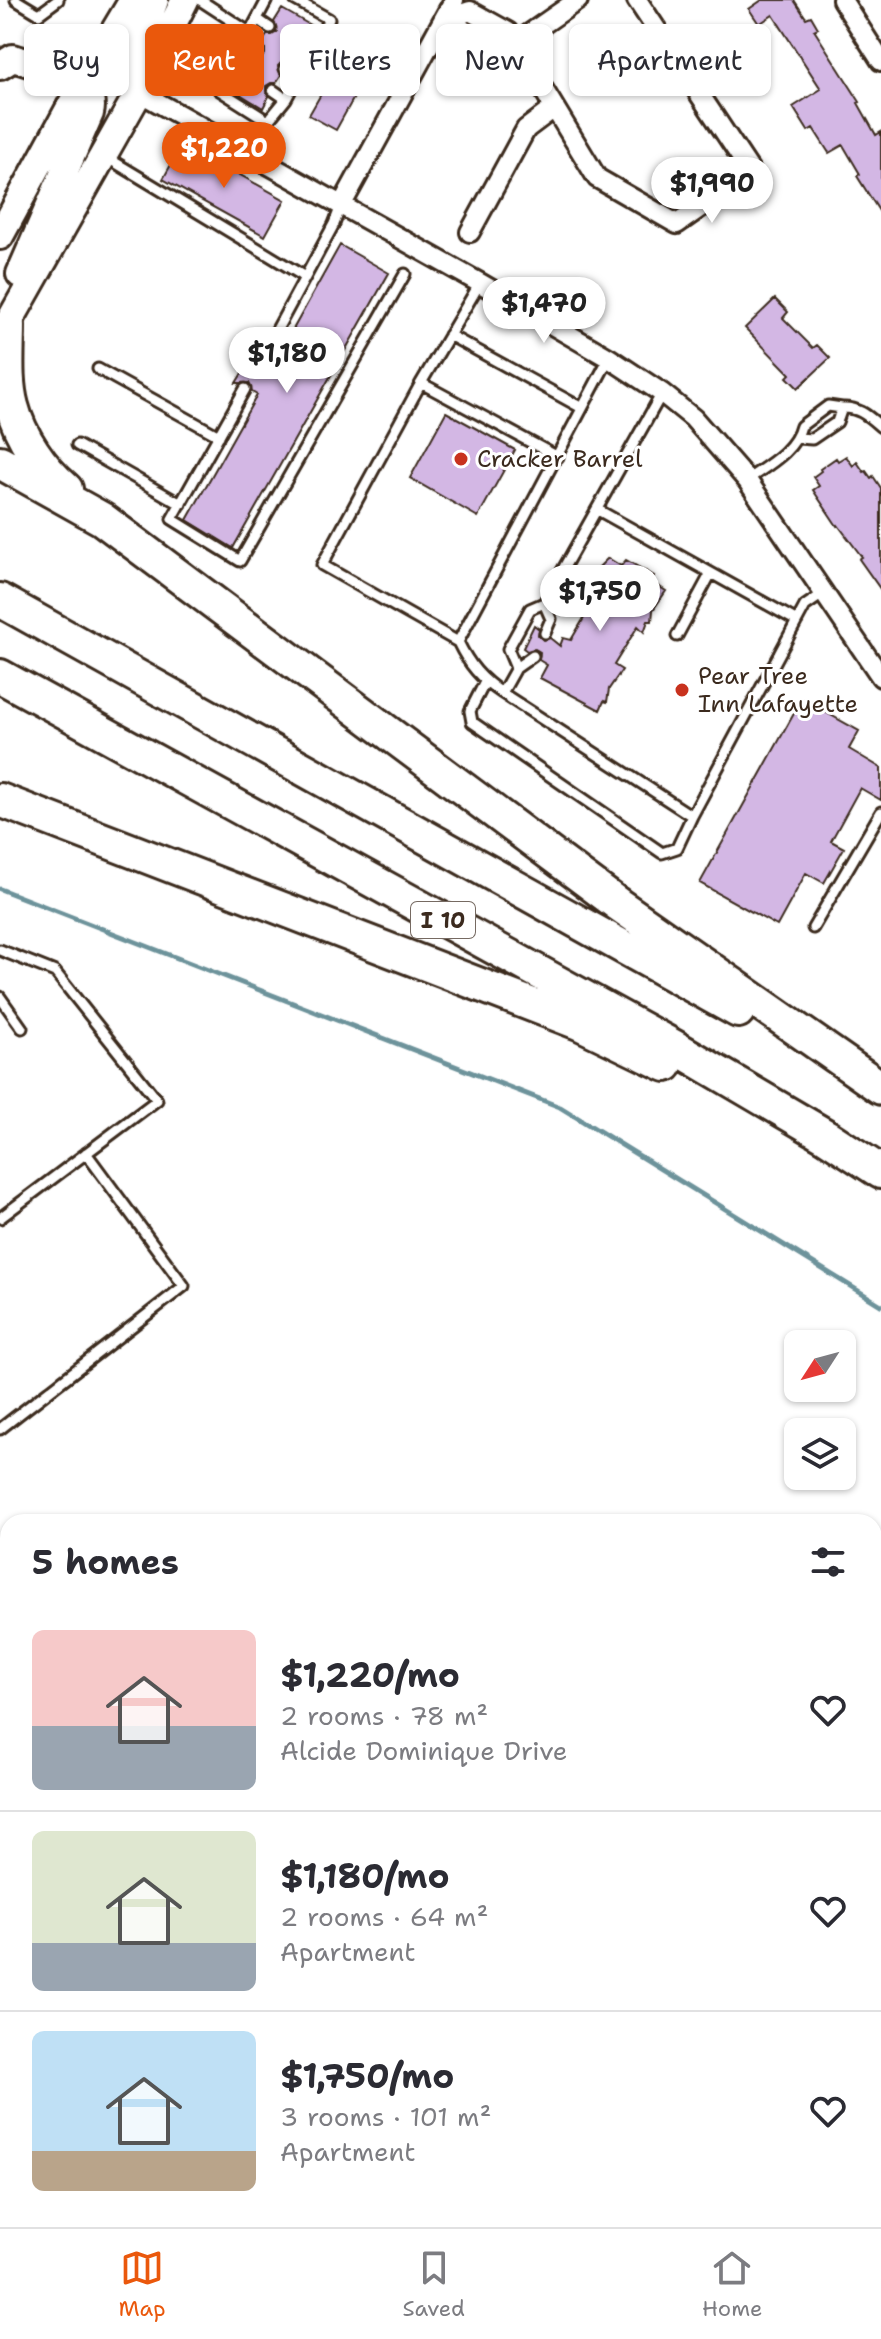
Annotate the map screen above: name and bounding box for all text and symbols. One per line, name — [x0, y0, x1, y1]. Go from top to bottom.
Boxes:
chip: Buy — [24, 24, 129, 96]
chip: Rent — [145, 24, 264, 96]
chip: Filters — [280, 24, 420, 96]
chip: New — [436, 24, 553, 96]
chip: Apartment — [569, 24, 771, 96]
pin: $1,220 — [159, 122, 289, 190]
text: $1,220 — [180, 130, 268, 165]
pin: $1,990 — [647, 157, 777, 225]
text: $1,990 — [669, 165, 755, 200]
pin: $1,470 — [479, 277, 609, 345]
text: $1,470 — [501, 285, 587, 320]
pin: $1,180 — [222, 327, 352, 395]
text: $1,180 — [247, 335, 327, 370]
place label: Cracker Barrel — [477, 443, 643, 475]
marker: Cracker Barrel — [452, 450, 470, 468]
pin: $1,750 — [535, 565, 665, 633]
text: $1,750 — [558, 573, 642, 608]
place label: Pear Tree Inn Lafayette — [698, 660, 858, 720]
marker: Pear Tree Inn Lafayette — [673, 681, 691, 699]
road number: I 10 — [411, 902, 475, 938]
north arrow — [784, 1330, 856, 1402]
map controls — [784, 1330, 856, 1490]
button: layers — [784, 1418, 856, 1490]
text: 5 homes — [32, 1539, 179, 1585]
icon: filters — [806, 1540, 850, 1584]
text: $1,220/mo — [280, 1652, 460, 1698]
icon: home — [96, 1662, 192, 1758]
icon: heart — [806, 1688, 850, 1732]
text: 2 rooms · 78 m² — [280, 1698, 488, 1733]
text: Alcide Dominique Drive — [280, 1733, 568, 1768]
text: $1,180/mo — [280, 1853, 450, 1899]
icon: home — [96, 1863, 192, 1959]
icon: heart — [806, 1889, 850, 1933]
text: 2 rooms · 64 m² — [280, 1899, 488, 1934]
text: Apartment — [280, 1934, 416, 1969]
text: $1,750/mo — [280, 2053, 454, 2099]
icon: home — [96, 2063, 192, 2159]
icon: heart — [806, 2089, 850, 2133]
text: 3 rooms · 101 m² — [280, 2099, 491, 2134]
text: Apartment — [280, 2134, 416, 2169]
tab: Map — [118, 2246, 166, 2323]
tab: Saved — [403, 2246, 465, 2323]
tab: Home — [702, 2246, 763, 2323]

